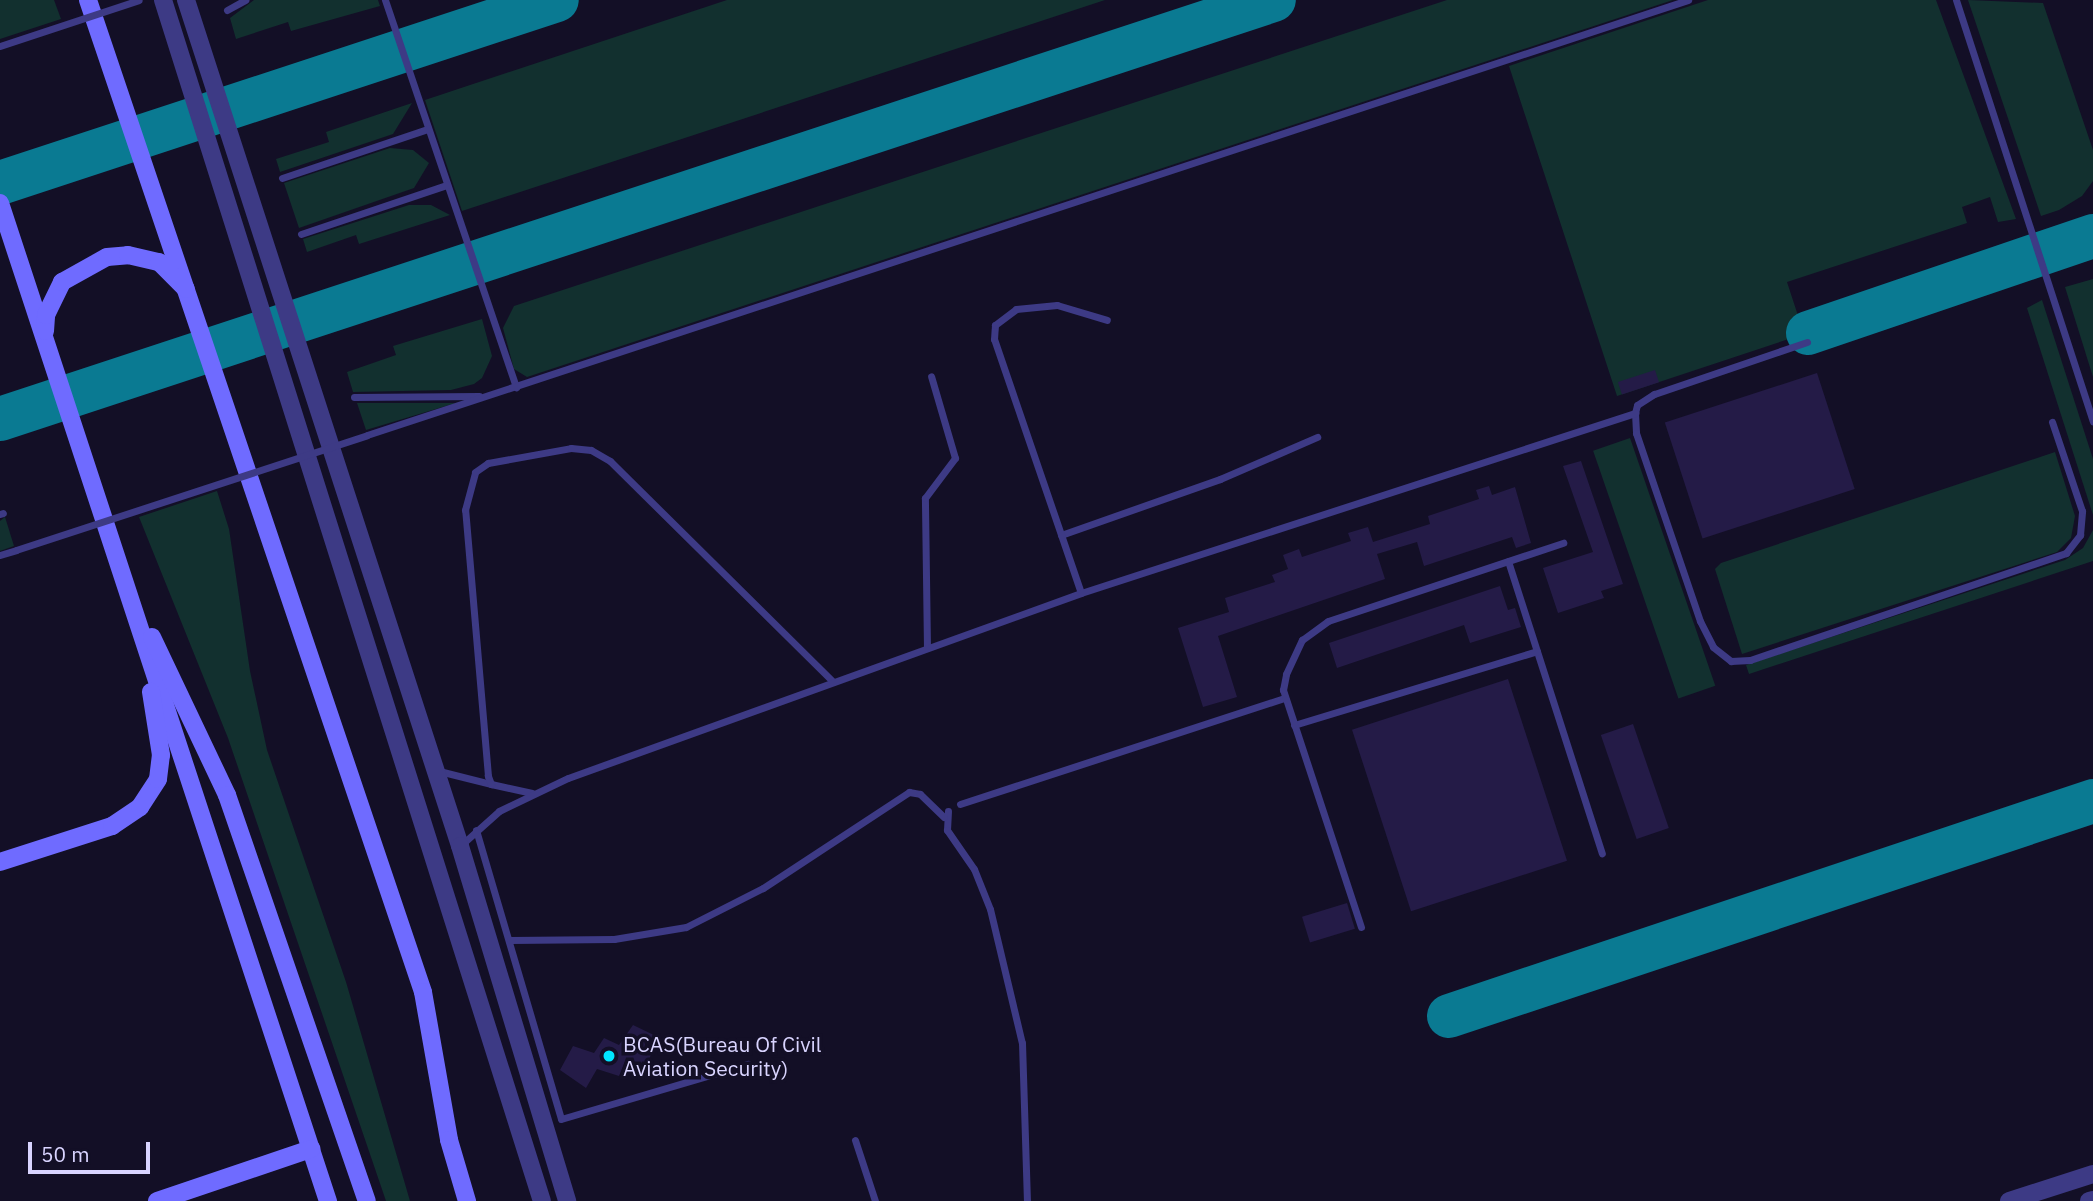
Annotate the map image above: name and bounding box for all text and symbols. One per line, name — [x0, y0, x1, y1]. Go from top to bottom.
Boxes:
place label: BCAS(Bureau Of Civil Aviation Security) — [623, 1031, 822, 1081]
marker: BCAS(Bureau Of Civil Aviation Security) — [601, 1048, 617, 1064]
scale bar — [32, 1128, 154, 1172]
text: 50 m — [41, 1140, 90, 1168]

